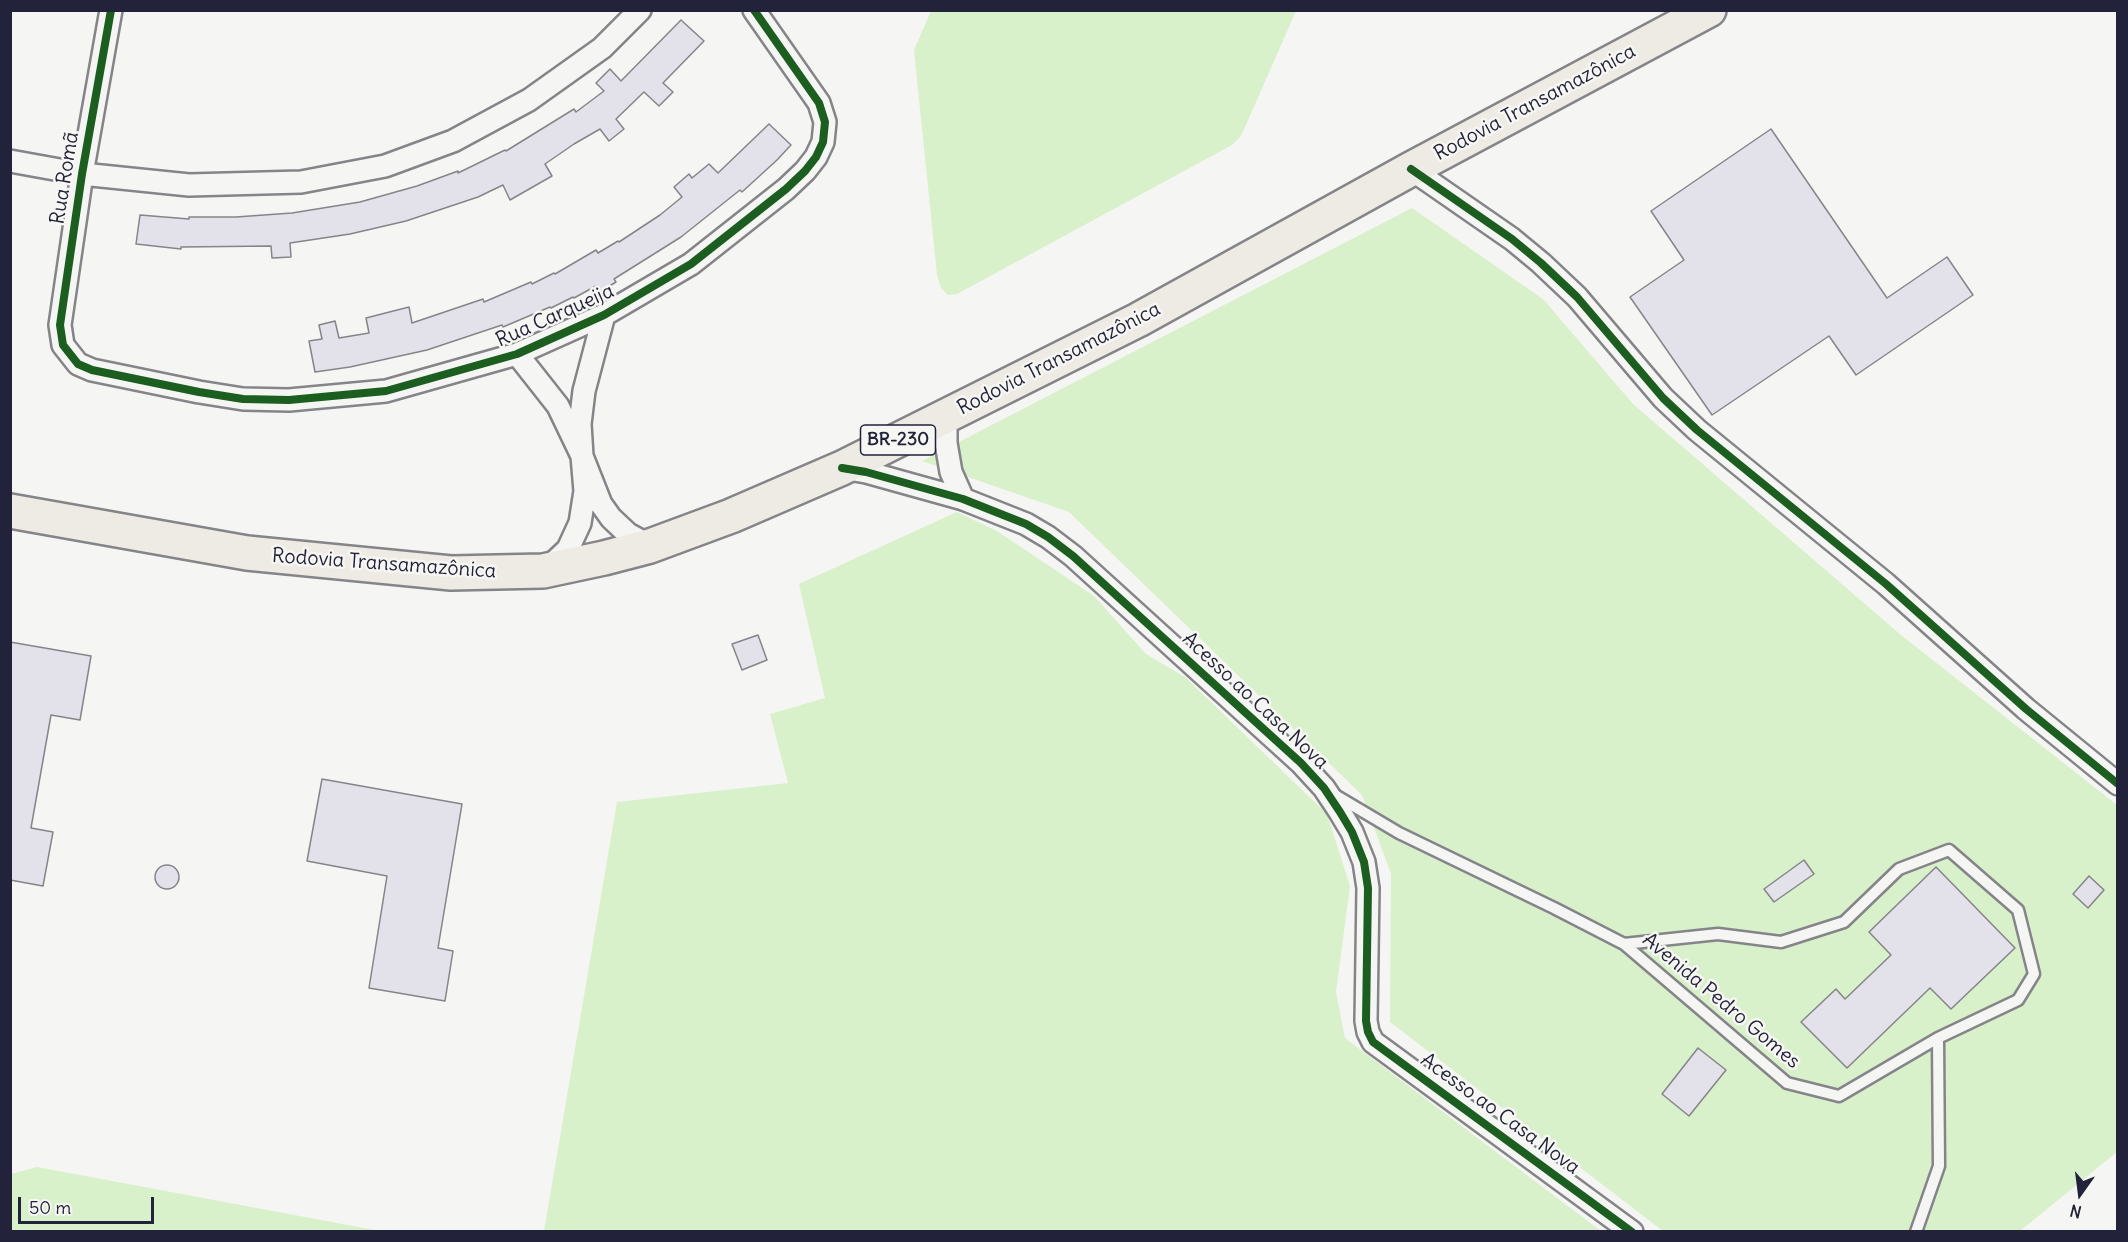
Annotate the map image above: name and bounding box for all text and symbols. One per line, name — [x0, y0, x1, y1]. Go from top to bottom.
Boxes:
street label: Rodovia Transamazônica — [1430, 40, 1640, 166]
street label: Rua Romã — [46, 130, 84, 226]
street label: Rua Carqueija — [492, 279, 618, 353]
street label: Rodovia Transamazônica — [953, 297, 1165, 421]
road number: BR-230 — [860, 425, 936, 455]
street label: Rodovia Transamazônica — [271, 544, 497, 584]
street label: Acesso ao Casa Nova — [1177, 627, 1333, 775]
street label: Avenida Pedro Gomes — [1637, 928, 1805, 1074]
street label: Acesso ao Casa Nova — [1416, 1048, 1584, 1180]
north arrow — [2050, 1164, 2110, 1224]
scale bar — [21, 1185, 158, 1223]
text: 50 m — [29, 1196, 71, 1219]
text: N — [2068, 1200, 2083, 1223]

